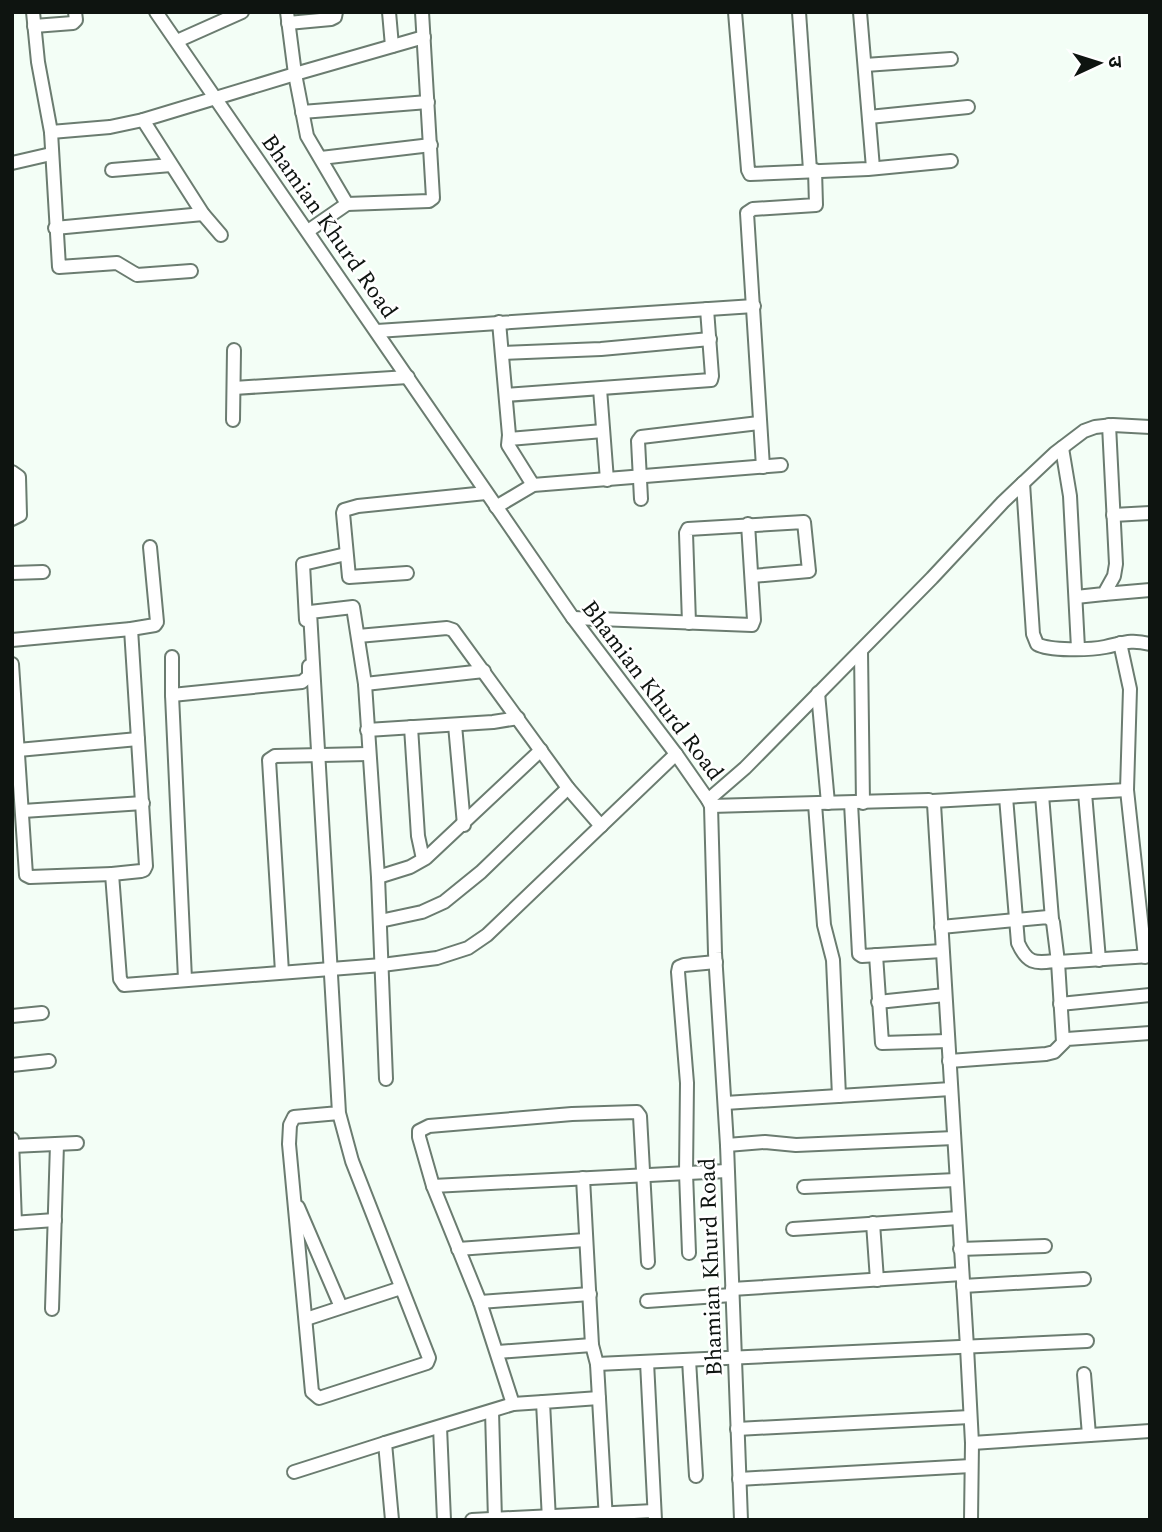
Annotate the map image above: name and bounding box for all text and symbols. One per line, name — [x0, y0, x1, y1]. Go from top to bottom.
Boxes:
north arrow — [1064, 28, 1134, 98]
text: उ — [1100, 55, 1129, 69]
street label: Bhamian Khurd Road — [252, 127, 406, 327]
street label: Bhamian Khurd Road — [572, 593, 732, 789]
street label: Bhamian Khurd Road — [690, 1157, 733, 1377]

